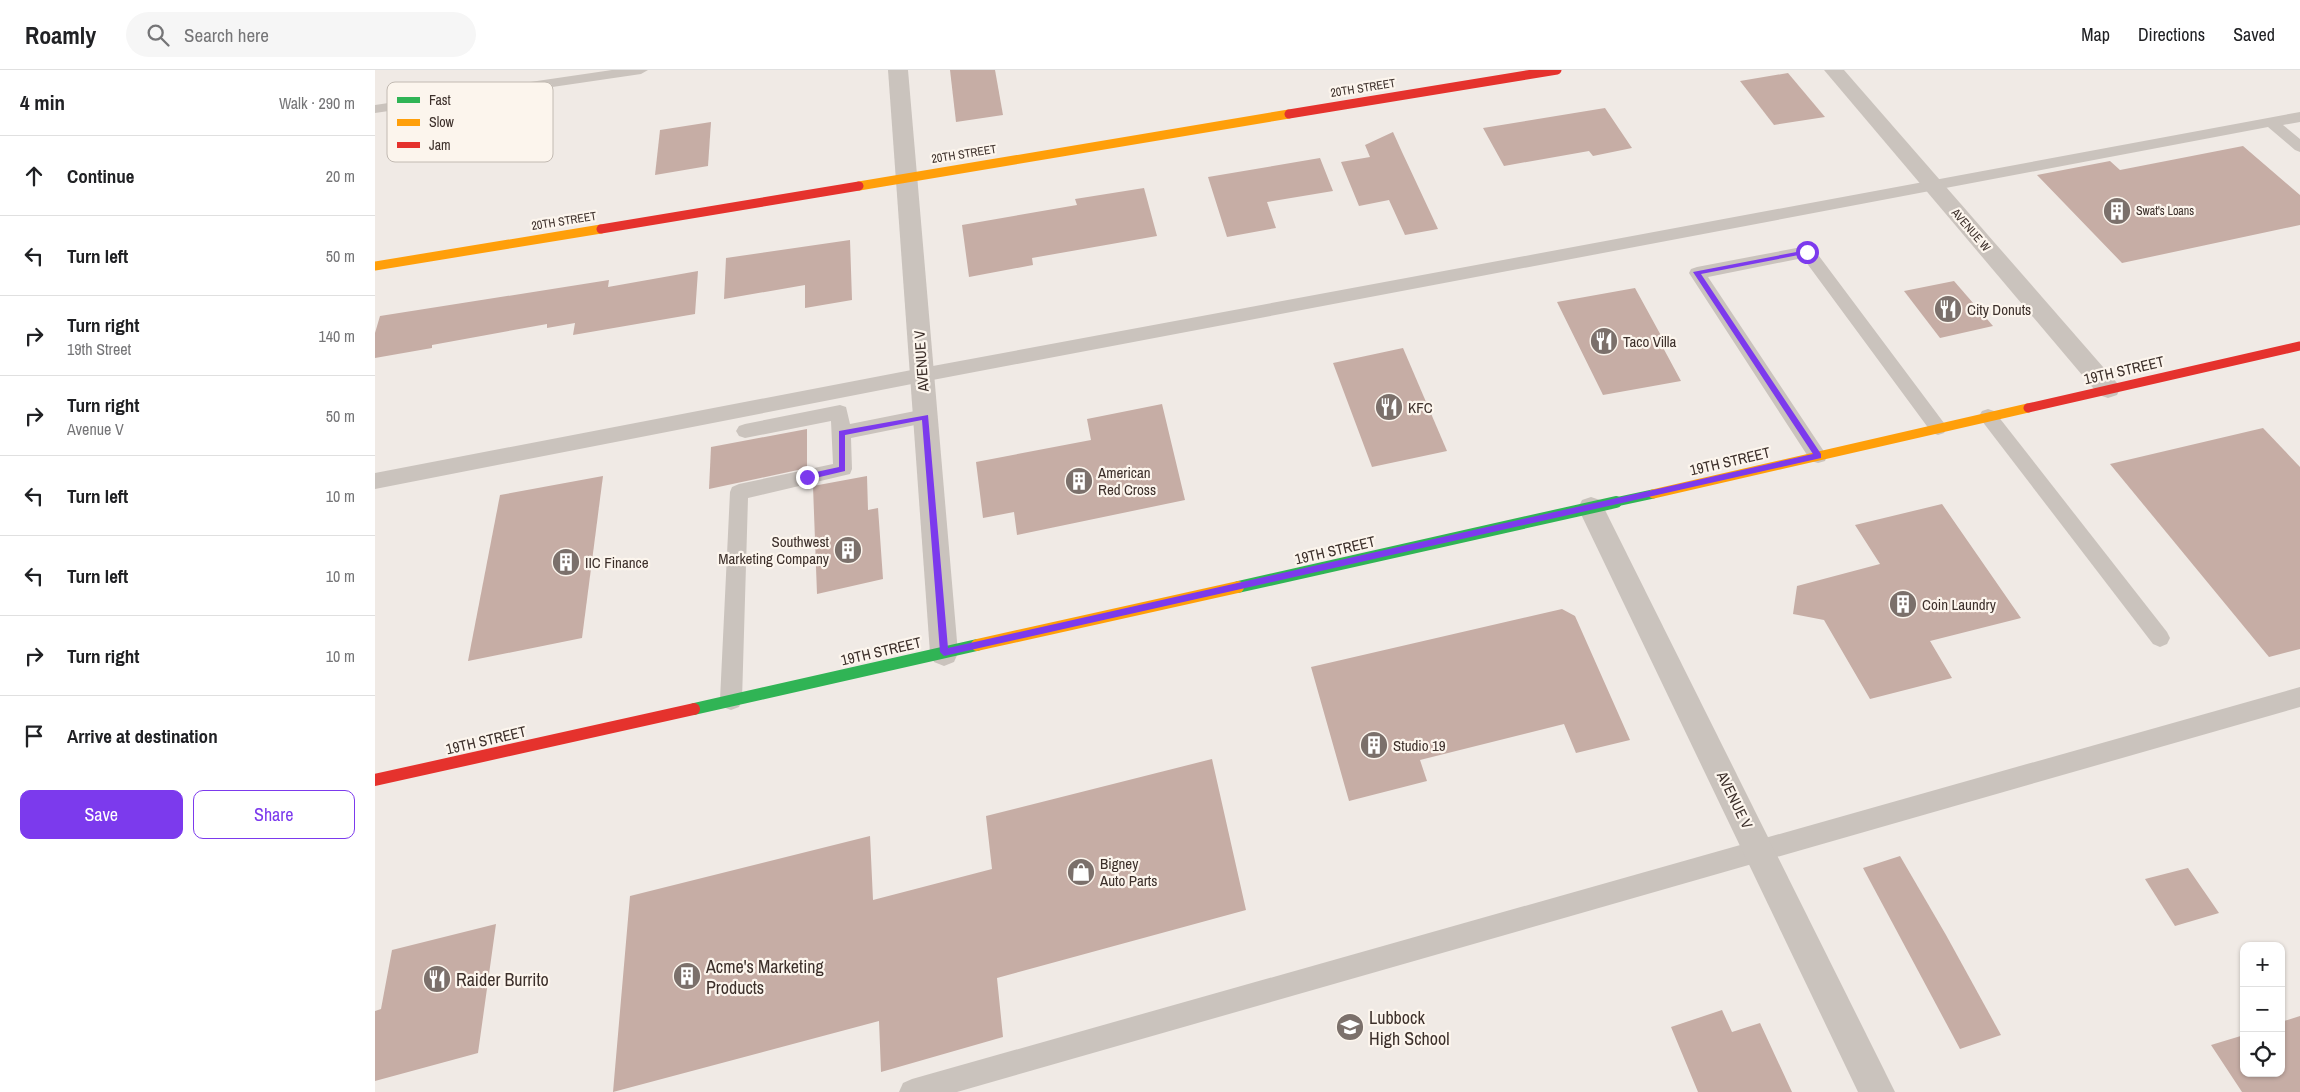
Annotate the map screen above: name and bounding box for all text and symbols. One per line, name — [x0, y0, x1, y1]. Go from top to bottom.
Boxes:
search box — [126, 12, 476, 57]
text: Roamly — [25, 19, 96, 51]
icon: search — [144, 21, 172, 49]
text: Search here — [184, 22, 269, 48]
text: Map — [2081, 22, 2110, 47]
text: Directions — [2138, 22, 2205, 47]
text: Saved — [2233, 22, 2275, 47]
street label: 20TH STREET — [1329, 75, 1397, 101]
legend — [387, 82, 553, 162]
text: 4 min — [20, 88, 65, 117]
text: Fast — [429, 91, 451, 109]
text: Walk · 290 m — [279, 92, 355, 114]
text: Slow — [429, 113, 455, 131]
text: Jam — [429, 136, 451, 154]
street label: 20TH STREET — [930, 141, 998, 167]
icon: ahead — [20, 162, 48, 190]
text: Continue — [67, 163, 135, 189]
text: 20 m — [326, 165, 355, 187]
building icon: Swat's Loans — [2102, 196, 2132, 226]
place label: Swat's Loans — [2136, 203, 2194, 219]
street label: AVENUE W — [1947, 204, 1994, 255]
street label: 20TH STREET — [530, 208, 598, 234]
route start — [1796, 241, 1819, 264]
icon: left — [20, 242, 48, 270]
text: Turn left — [67, 243, 128, 269]
text: 50 m — [326, 245, 355, 267]
restaurant icon: City Donuts — [1933, 294, 1963, 324]
place label: City Donuts — [1967, 299, 2031, 320]
text: Turn right — [67, 312, 139, 338]
icon: right — [20, 322, 48, 350]
text: 140 m — [319, 325, 355, 347]
restaurant icon: Taco Villa — [1589, 326, 1619, 356]
street label: AVENUE V — [908, 329, 934, 393]
place label: Taco Villa — [1623, 331, 1677, 352]
text: 19th Street — [67, 338, 131, 360]
street label: 19TH STREET — [2082, 350, 2167, 389]
text: Turn right — [67, 392, 139, 418]
restaurant icon: KFC — [1374, 392, 1404, 422]
place label: KFC — [1408, 397, 1433, 418]
icon: right — [20, 402, 48, 430]
text: 50 m — [326, 405, 355, 427]
text: Avenue V — [67, 418, 124, 440]
street label: 19TH STREET — [1688, 441, 1773, 480]
place label: American Red Cross — [1097, 462, 1156, 500]
route end — [796, 466, 819, 489]
building icon: American Red Cross — [1064, 466, 1094, 496]
icon: left — [20, 482, 48, 510]
text: Turn left — [67, 483, 128, 509]
text: 10 m — [326, 485, 355, 507]
street label: 19TH STREET — [1293, 530, 1378, 569]
place label: Southwest Marketing Company — [718, 531, 830, 569]
building icon: Southwest Marketing Company — [833, 535, 863, 565]
building icon: IIC Finance — [551, 547, 581, 577]
place label: IIC Finance — [585, 552, 649, 573]
icon: left — [20, 562, 48, 590]
text: Turn left — [67, 563, 128, 589]
text: 10 m — [326, 565, 355, 587]
building icon: Coin Laundry — [1888, 589, 1918, 619]
place label: Coin Laundry — [1922, 594, 1997, 615]
street label: 19TH STREET — [839, 631, 924, 670]
icon: right — [20, 642, 48, 670]
text: Turn right — [67, 643, 139, 669]
text: 10 m — [326, 645, 355, 667]
street label: 19TH STREET — [444, 720, 529, 759]
icon: arrive — [20, 722, 48, 750]
text: Arrive at destination — [67, 723, 218, 749]
building icon: Studio 19 — [1359, 730, 1389, 760]
place label: Studio 19 — [1393, 735, 1446, 756]
street label: AVENUE V — [1712, 767, 1758, 833]
button: Save — [20, 790, 183, 839]
button: Share — [193, 790, 355, 839]
place label: Bigney Auto Parts — [1099, 853, 1157, 891]
shop icon: Bigney Auto Parts — [1066, 857, 1096, 887]
map controls — [2240, 942, 2285, 1077]
button: + — [2240, 942, 2285, 987]
place label: Acme's Marketing Products — [705, 954, 824, 1000]
building icon: Acme's Marketing Products — [672, 961, 702, 991]
restaurant icon: Raider Burrito — [422, 964, 452, 994]
place label: Raider Burrito — [456, 967, 549, 992]
button: − — [2240, 987, 2285, 1032]
place label: Lubbock High School — [1369, 1005, 1449, 1051]
school or university icon: Lubbock High School — [1335, 1012, 1365, 1042]
button: locate — [2240, 1032, 2285, 1077]

